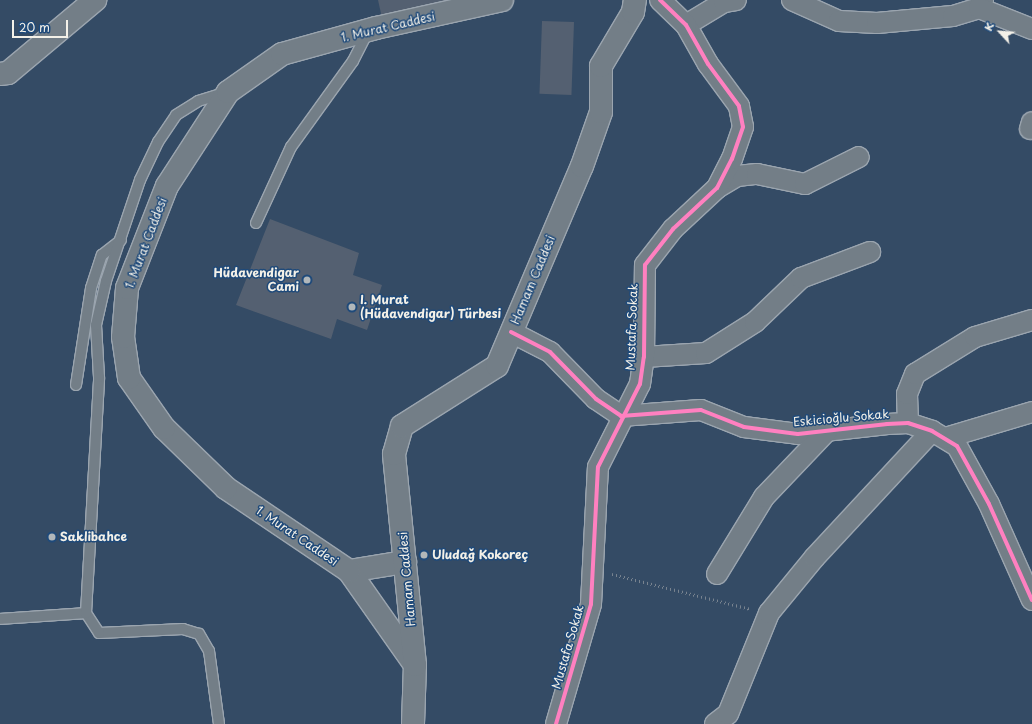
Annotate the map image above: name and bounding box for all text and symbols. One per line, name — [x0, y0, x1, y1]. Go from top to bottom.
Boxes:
street label: 1. Murat Caddesi — [339, 9, 437, 45]
scale bar — [14, 12, 70, 38]
north arrow — [980, 12, 1020, 52]
text: 20 m — [19, 18, 50, 36]
text: K — [979, 19, 998, 34]
street label: 1. Murat Caddesi — [122, 195, 170, 291]
street label: Hamam Caddesi — [508, 234, 558, 326]
place label: Hüdavendigar Cami — [214, 266, 299, 294]
marker: Hüdavendigar Cami — [302, 275, 312, 285]
street label: Mustafa Sokak — [623, 283, 641, 371]
place label: I. Murat (Hüdavendigar) Türbesi — [360, 293, 502, 321]
marker: I. Murat (Hüdavendigar) Türbesi — [347, 302, 357, 312]
street label: Eskicioğlu Sokak — [793, 407, 889, 429]
street label: 1. Murat Caddesi — [253, 503, 341, 569]
place label: Saklibahce — [60, 530, 127, 544]
street label: Hamam Caddesi — [396, 531, 418, 627]
marker: Saklibahce — [47, 532, 57, 542]
place label: Uludağ Kokoreç — [432, 548, 528, 562]
marker: Uludağ Kokoreç — [419, 550, 429, 560]
street label: Mustafa Sokak — [549, 603, 587, 691]

